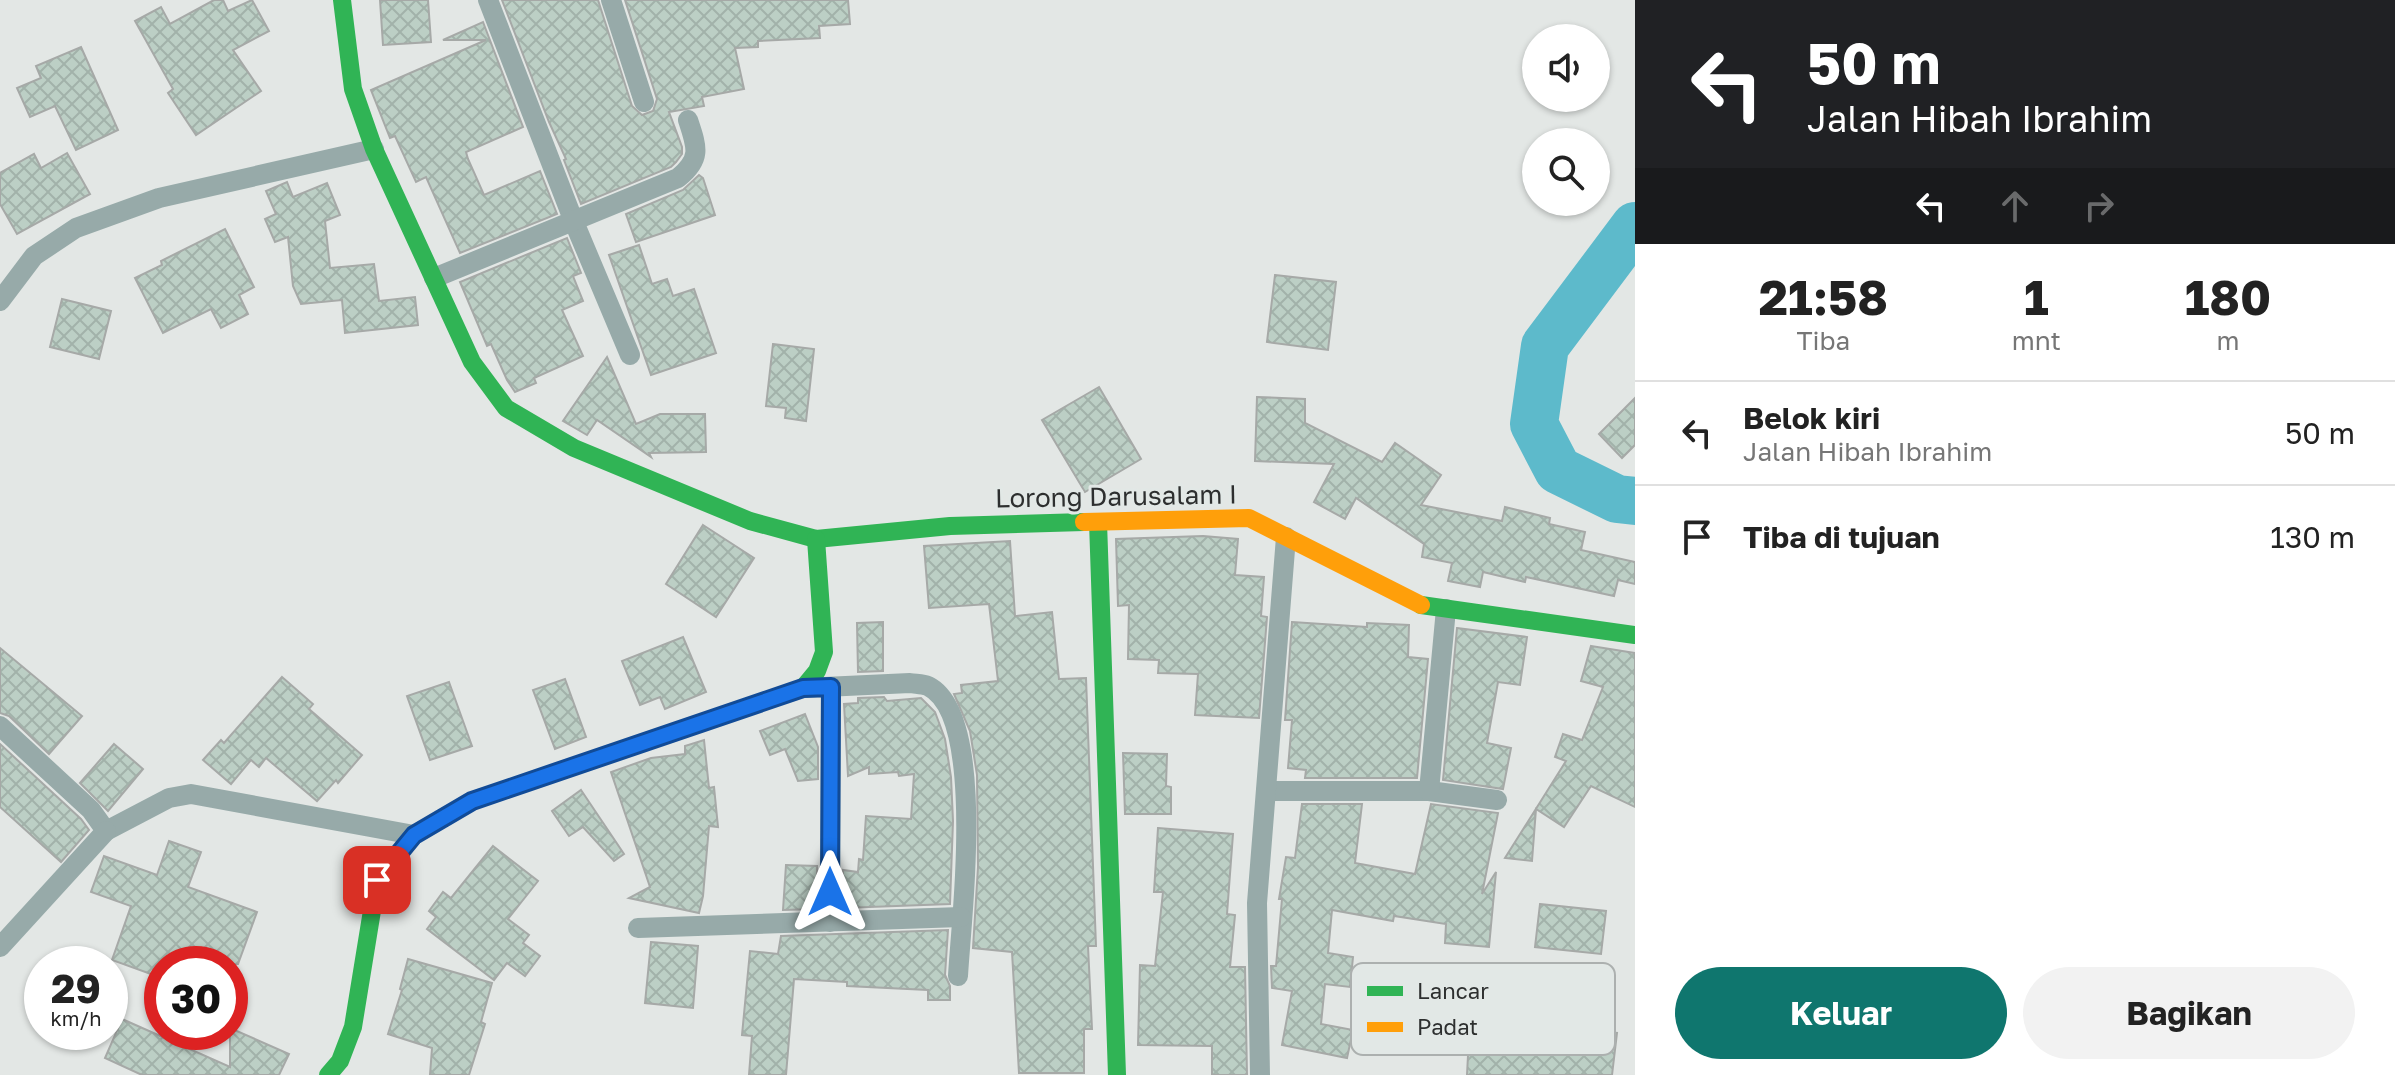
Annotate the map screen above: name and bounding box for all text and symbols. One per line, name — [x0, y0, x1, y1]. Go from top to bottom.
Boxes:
map controls — [1522, 24, 1610, 216]
button: sound — [1522, 24, 1610, 112]
text: 50 m — [1807, 29, 1941, 96]
icon: left — [1675, 32, 1779, 136]
text: Jalan Hibah Ibrahim — [1807, 97, 2152, 140]
button: search — [1522, 128, 1610, 216]
icon: left — [1909, 184, 1953, 228]
icon: ahead — [1993, 184, 2037, 228]
icon: right — [2077, 184, 2121, 228]
text: 21:58 — [1759, 268, 1888, 326]
text: 1 — [2024, 268, 2049, 326]
text: 180 — [2185, 268, 2271, 326]
text: Tiba — [1797, 325, 1850, 356]
text: mnt — [2012, 325, 2061, 356]
text: m — [2216, 325, 2239, 356]
text: Belok kiri — [1743, 400, 1880, 436]
icon: left — [1675, 411, 1719, 455]
text: 50 m — [2285, 415, 2355, 451]
text: Jalan Hibah Ibrahim — [1743, 436, 1992, 467]
street label: Lorong Darusalam I — [995, 478, 1237, 514]
icon: arrive — [1675, 515, 1719, 559]
text: Tiba di tujuan — [1743, 519, 1940, 555]
text: 130 m — [2270, 519, 2355, 555]
pin — [343, 846, 411, 914]
position arrow — [788, 850, 872, 934]
icon: arrive — [355, 858, 399, 902]
speed limit sign: 30 — [144, 946, 248, 1050]
legend — [1351, 963, 1615, 1055]
text: 29 — [51, 964, 101, 1012]
button: Keluar — [1675, 967, 2007, 1059]
button: Bagikan — [2023, 967, 2355, 1059]
text: Lancar — [1417, 977, 1489, 1004]
text: km/h — [51, 1006, 101, 1030]
text: Padat — [1417, 1013, 1478, 1040]

